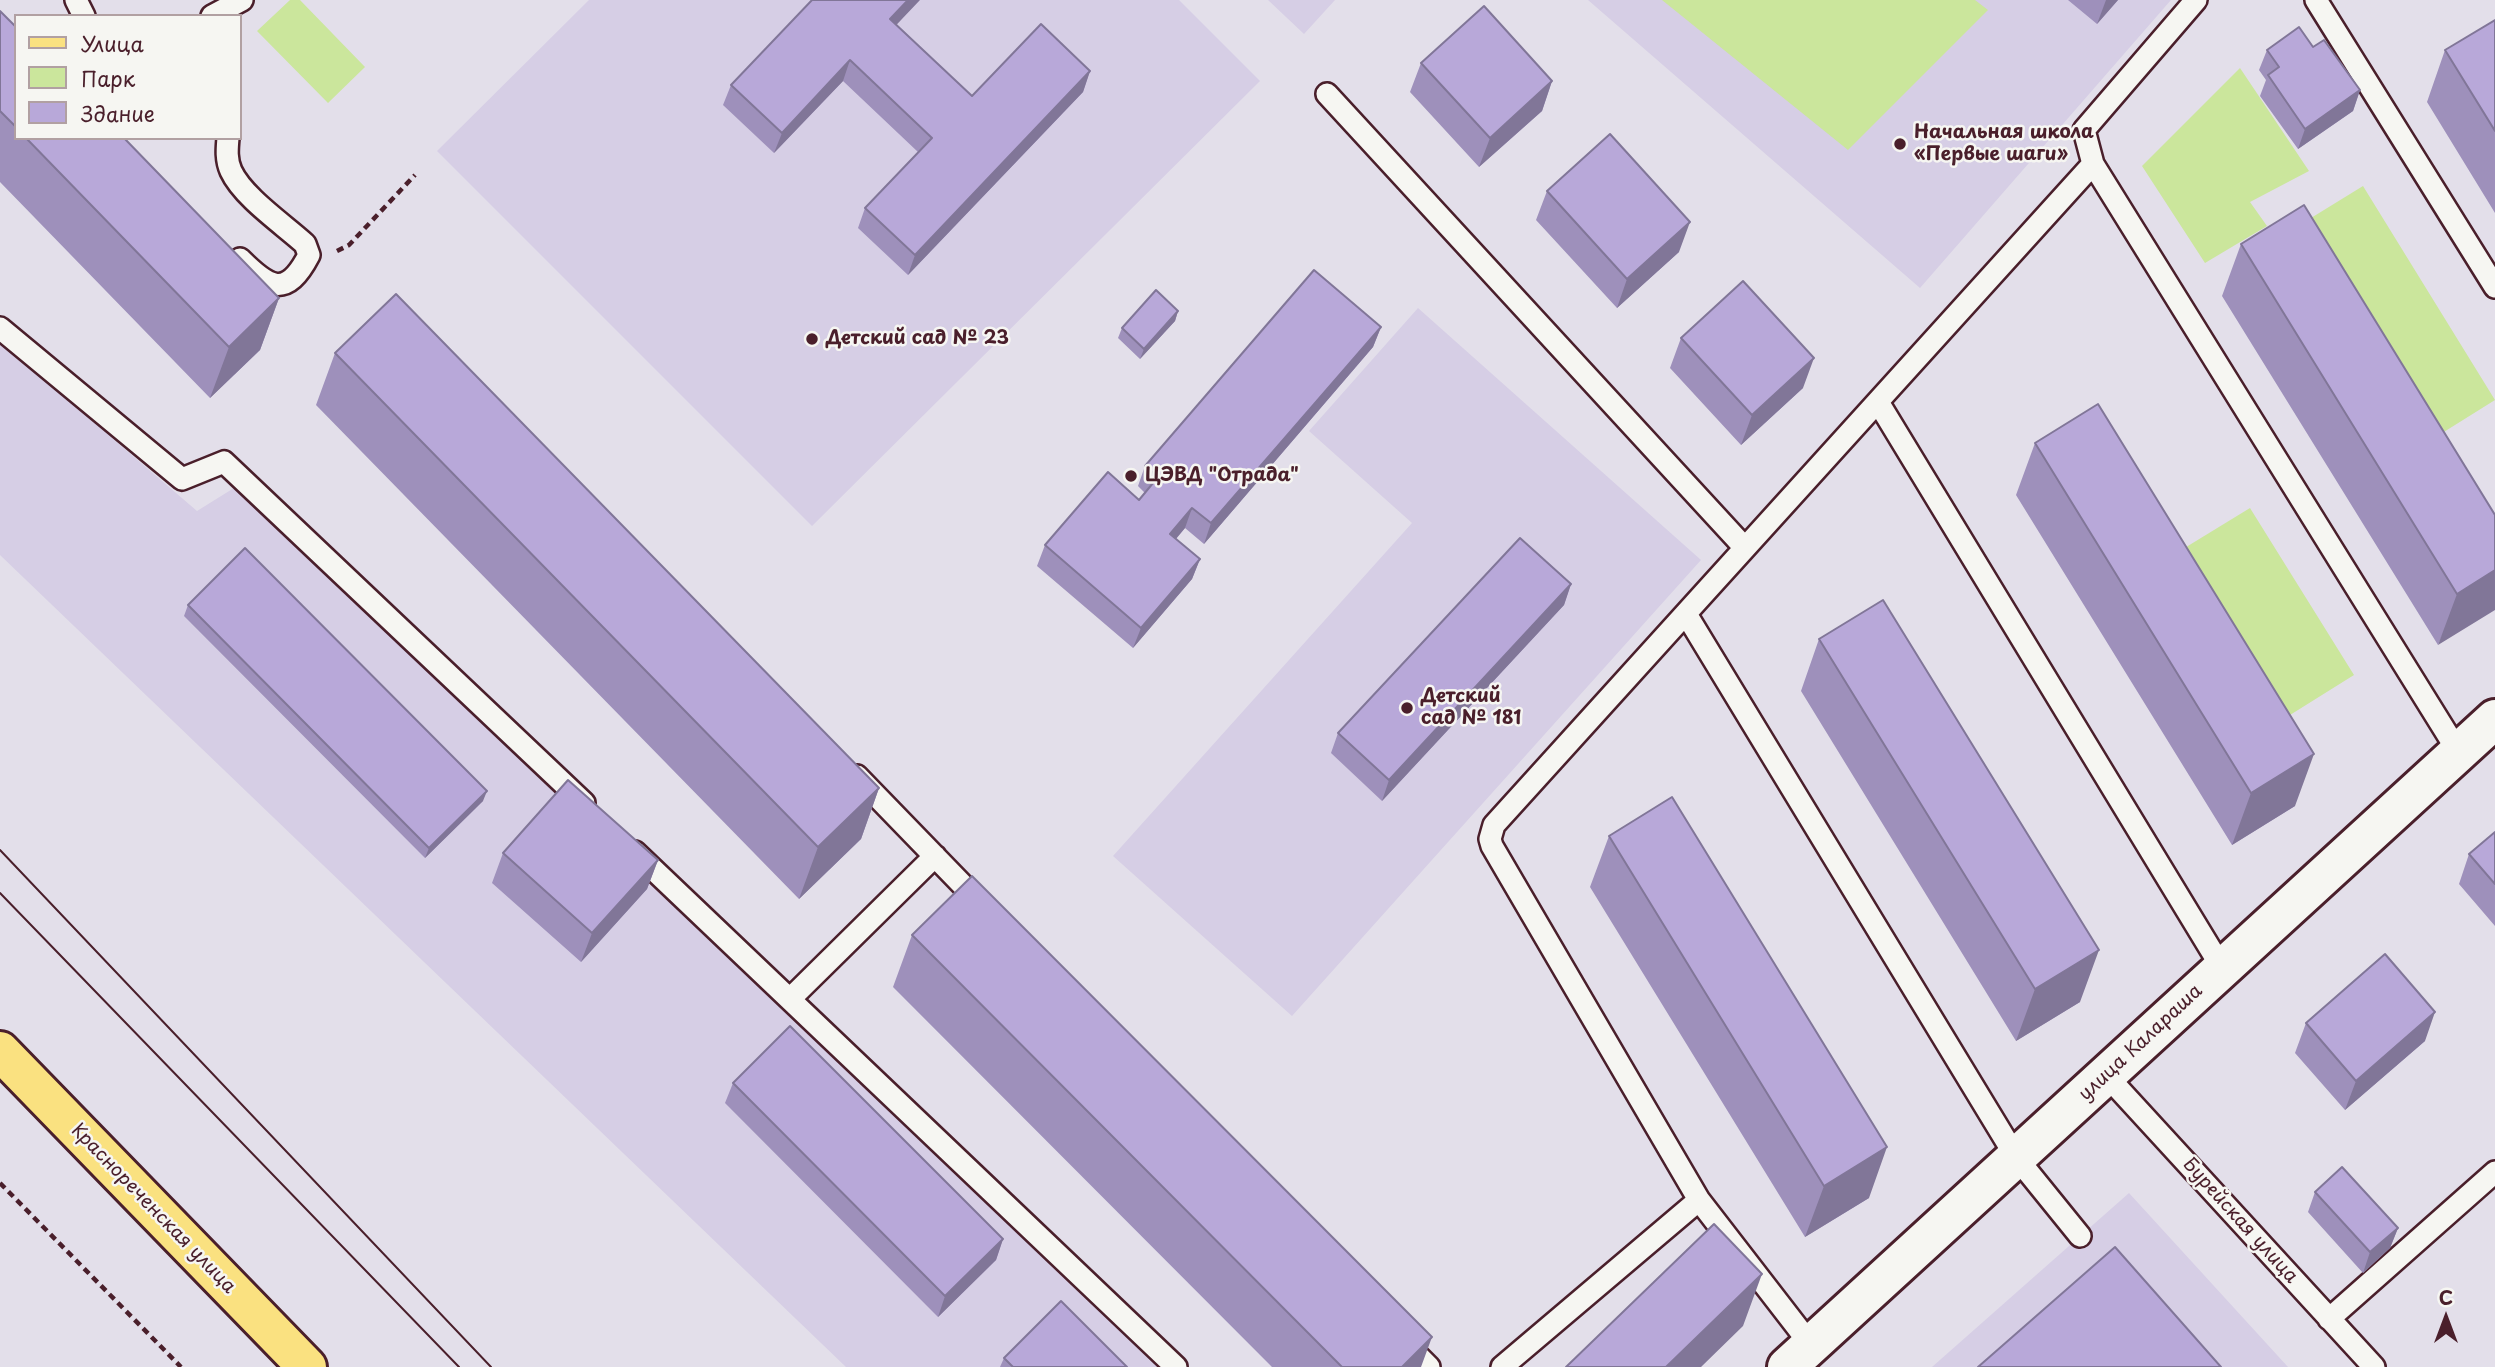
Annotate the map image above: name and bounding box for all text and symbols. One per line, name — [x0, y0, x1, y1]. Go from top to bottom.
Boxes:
legend — [14, 14, 242, 140]
text: Улица — [81, 27, 144, 59]
text: Парк — [81, 62, 135, 94]
text: Здание — [81, 97, 155, 129]
place label: Начальная школа «Первые шаги» — [1914, 122, 2094, 166]
marker: Начальная школа «Первые шаги» — [1892, 136, 1908, 152]
place label: Детский сад № 23 — [826, 328, 1009, 350]
marker: Детский сад № 23 — [804, 331, 820, 347]
place label: ЦЭВД "Отрада" — [1145, 465, 1299, 487]
marker: ЦЭВД "Отрада" — [1123, 468, 1139, 484]
place label: Детский сад № 181 — [1421, 686, 1521, 730]
marker: Детский сад № 181 — [1399, 700, 1415, 716]
street label: улица Калараша — [2075, 980, 2207, 1106]
street label: Краснореченская улица — [66, 1119, 240, 1299]
street label: Бурейская улица — [2178, 1154, 2302, 1288]
north arrow — [2411, 1283, 2481, 1353]
text: С — [2439, 1283, 2453, 1311]

